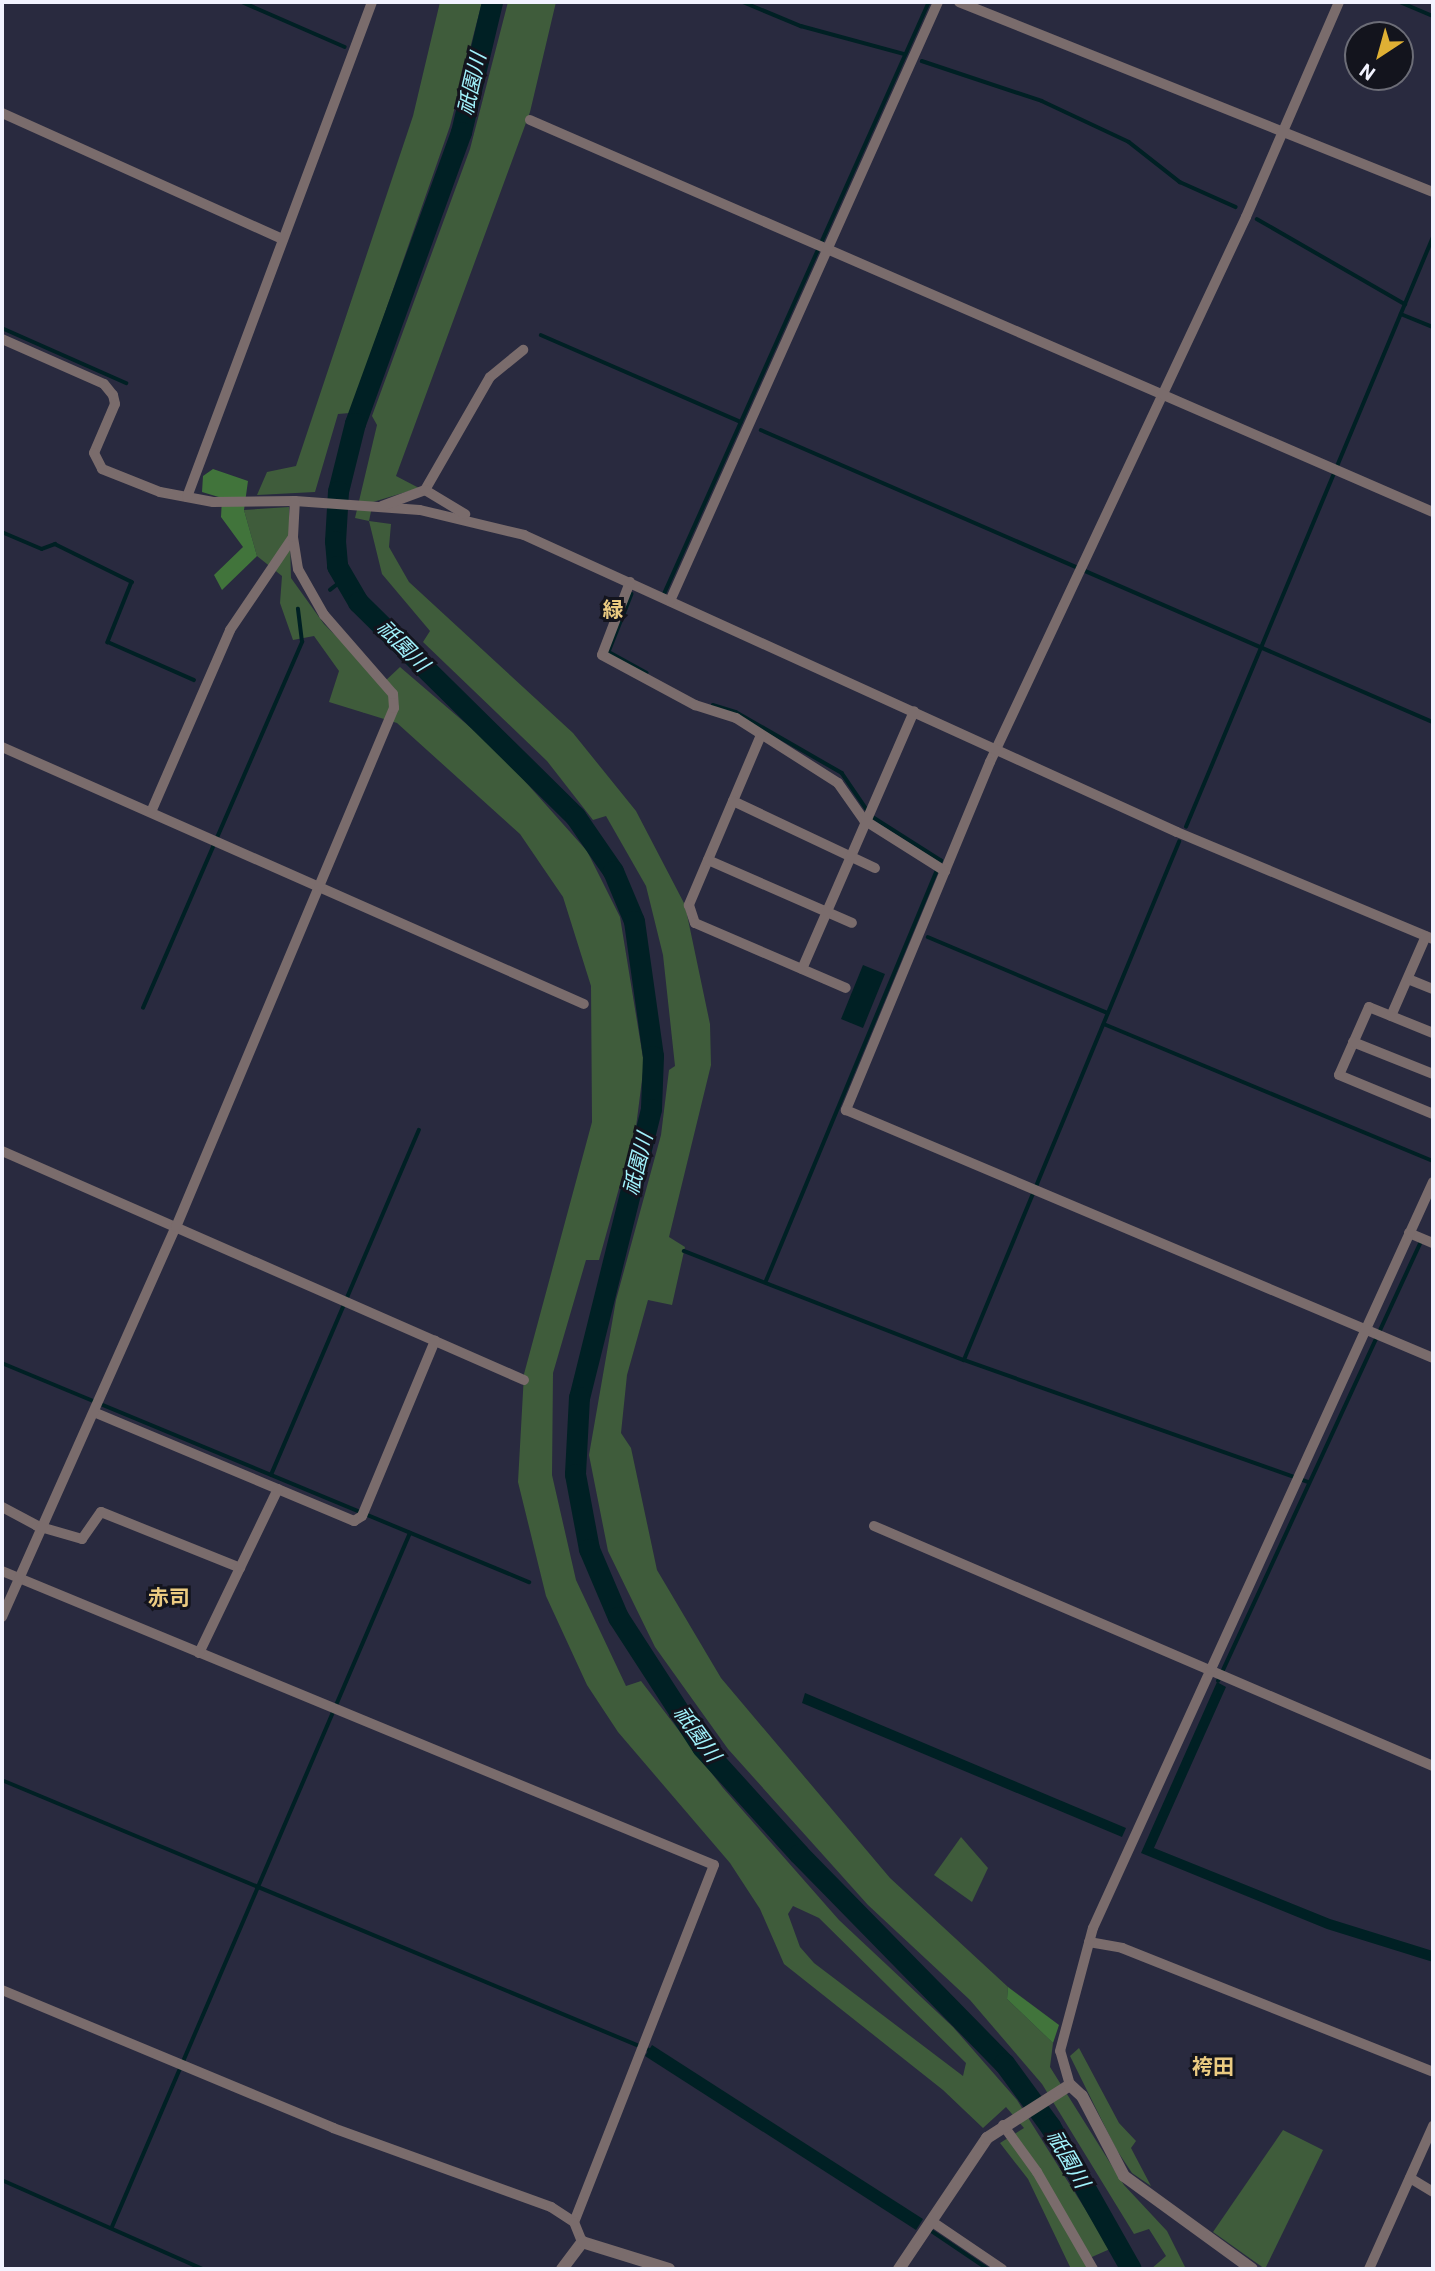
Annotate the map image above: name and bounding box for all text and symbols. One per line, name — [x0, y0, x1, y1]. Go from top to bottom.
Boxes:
north arrow — [1344, 21, 1414, 91]
water label: 祇園川 — [453, 50, 491, 118]
text: N — [1355, 59, 1380, 85]
district label: 緑 — [603, 597, 623, 623]
water label: 祇園川 — [372, 615, 434, 677]
water label: 祇園川 — [618, 1130, 658, 1198]
district label: 赤司 — [148, 1585, 190, 1611]
water label: 祇園川 — [668, 1701, 726, 1767]
district label: 袴田 — [1192, 2054, 1234, 2080]
water label: 祇園川 — [1041, 2125, 1095, 2193]

